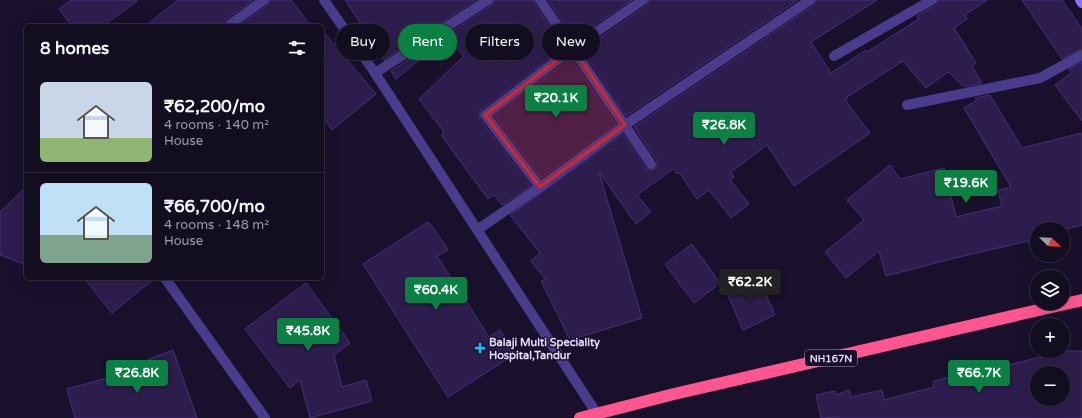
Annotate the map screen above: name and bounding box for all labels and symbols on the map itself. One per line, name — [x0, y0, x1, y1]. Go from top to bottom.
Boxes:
pin: ₹20.1K — [523, 85, 589, 119]
pin: ₹26.8K — [691, 112, 757, 146]
pin: ₹19.6K — [933, 170, 999, 204]
north arrow — [1030, 222, 1070, 262]
pin: ₹62.2K — [717, 269, 783, 303]
pin: ₹60.4K — [403, 277, 469, 311]
pin: ₹45.8K — [275, 318, 341, 352]
place label: Balaji Multi Speciality Hospital,Tandur — [489, 336, 600, 363]
marker: Balaji Multi Speciality Hospital,Tandur — [474, 342, 486, 354]
road number: NH167N — [805, 350, 857, 366]
pin: ₹26.8K — [104, 360, 170, 394]
pin: ₹66.7K — [946, 360, 1012, 394]

